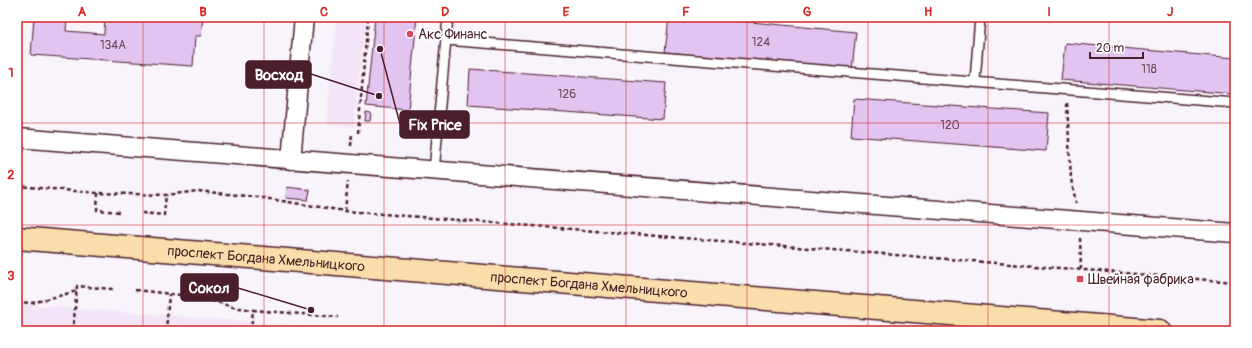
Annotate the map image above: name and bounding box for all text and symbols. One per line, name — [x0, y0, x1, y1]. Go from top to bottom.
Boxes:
text: A — [78, 4, 87, 20]
text: B — [199, 4, 207, 20]
text: C — [320, 4, 328, 20]
text: D — [441, 4, 449, 20]
text: E — [563, 4, 570, 20]
text: F — [682, 4, 690, 20]
text: G — [803, 4, 812, 20]
text: H — [924, 4, 932, 20]
text: I — [1047, 4, 1051, 20]
text: J — [1167, 4, 1173, 20]
place label: Акс Финанс — [418, 26, 488, 43]
marker: Акс Финанс — [405, 29, 415, 39]
scale bar — [1090, 34, 1143, 60]
house number: 124 — [752, 35, 770, 50]
house number: 134А — [100, 38, 126, 53]
text: 20 m — [1096, 41, 1125, 56]
callout: Восход — [246, 61, 311, 88]
house number: 118 — [1141, 62, 1157, 77]
text: 1 — [8, 65, 14, 81]
text: Восход — [255, 66, 304, 85]
house number: 126 — [558, 87, 576, 102]
callout: Fix Price — [400, 111, 469, 138]
text: Fix Price — [408, 116, 462, 135]
house number: 120 — [940, 118, 960, 133]
text: 2 — [7, 167, 15, 183]
street label: проспект Богдана Хмельницкого — [167, 242, 366, 275]
text: 3 — [7, 268, 15, 284]
street label: проспект Богдана Хмельницкого — [490, 269, 689, 302]
place label: Швейная фабрика — [1088, 271, 1194, 288]
callout: Сокол — [181, 274, 238, 301]
marker: Швейная фабрика — [1075, 274, 1085, 284]
text: Сокол — [189, 279, 230, 298]

